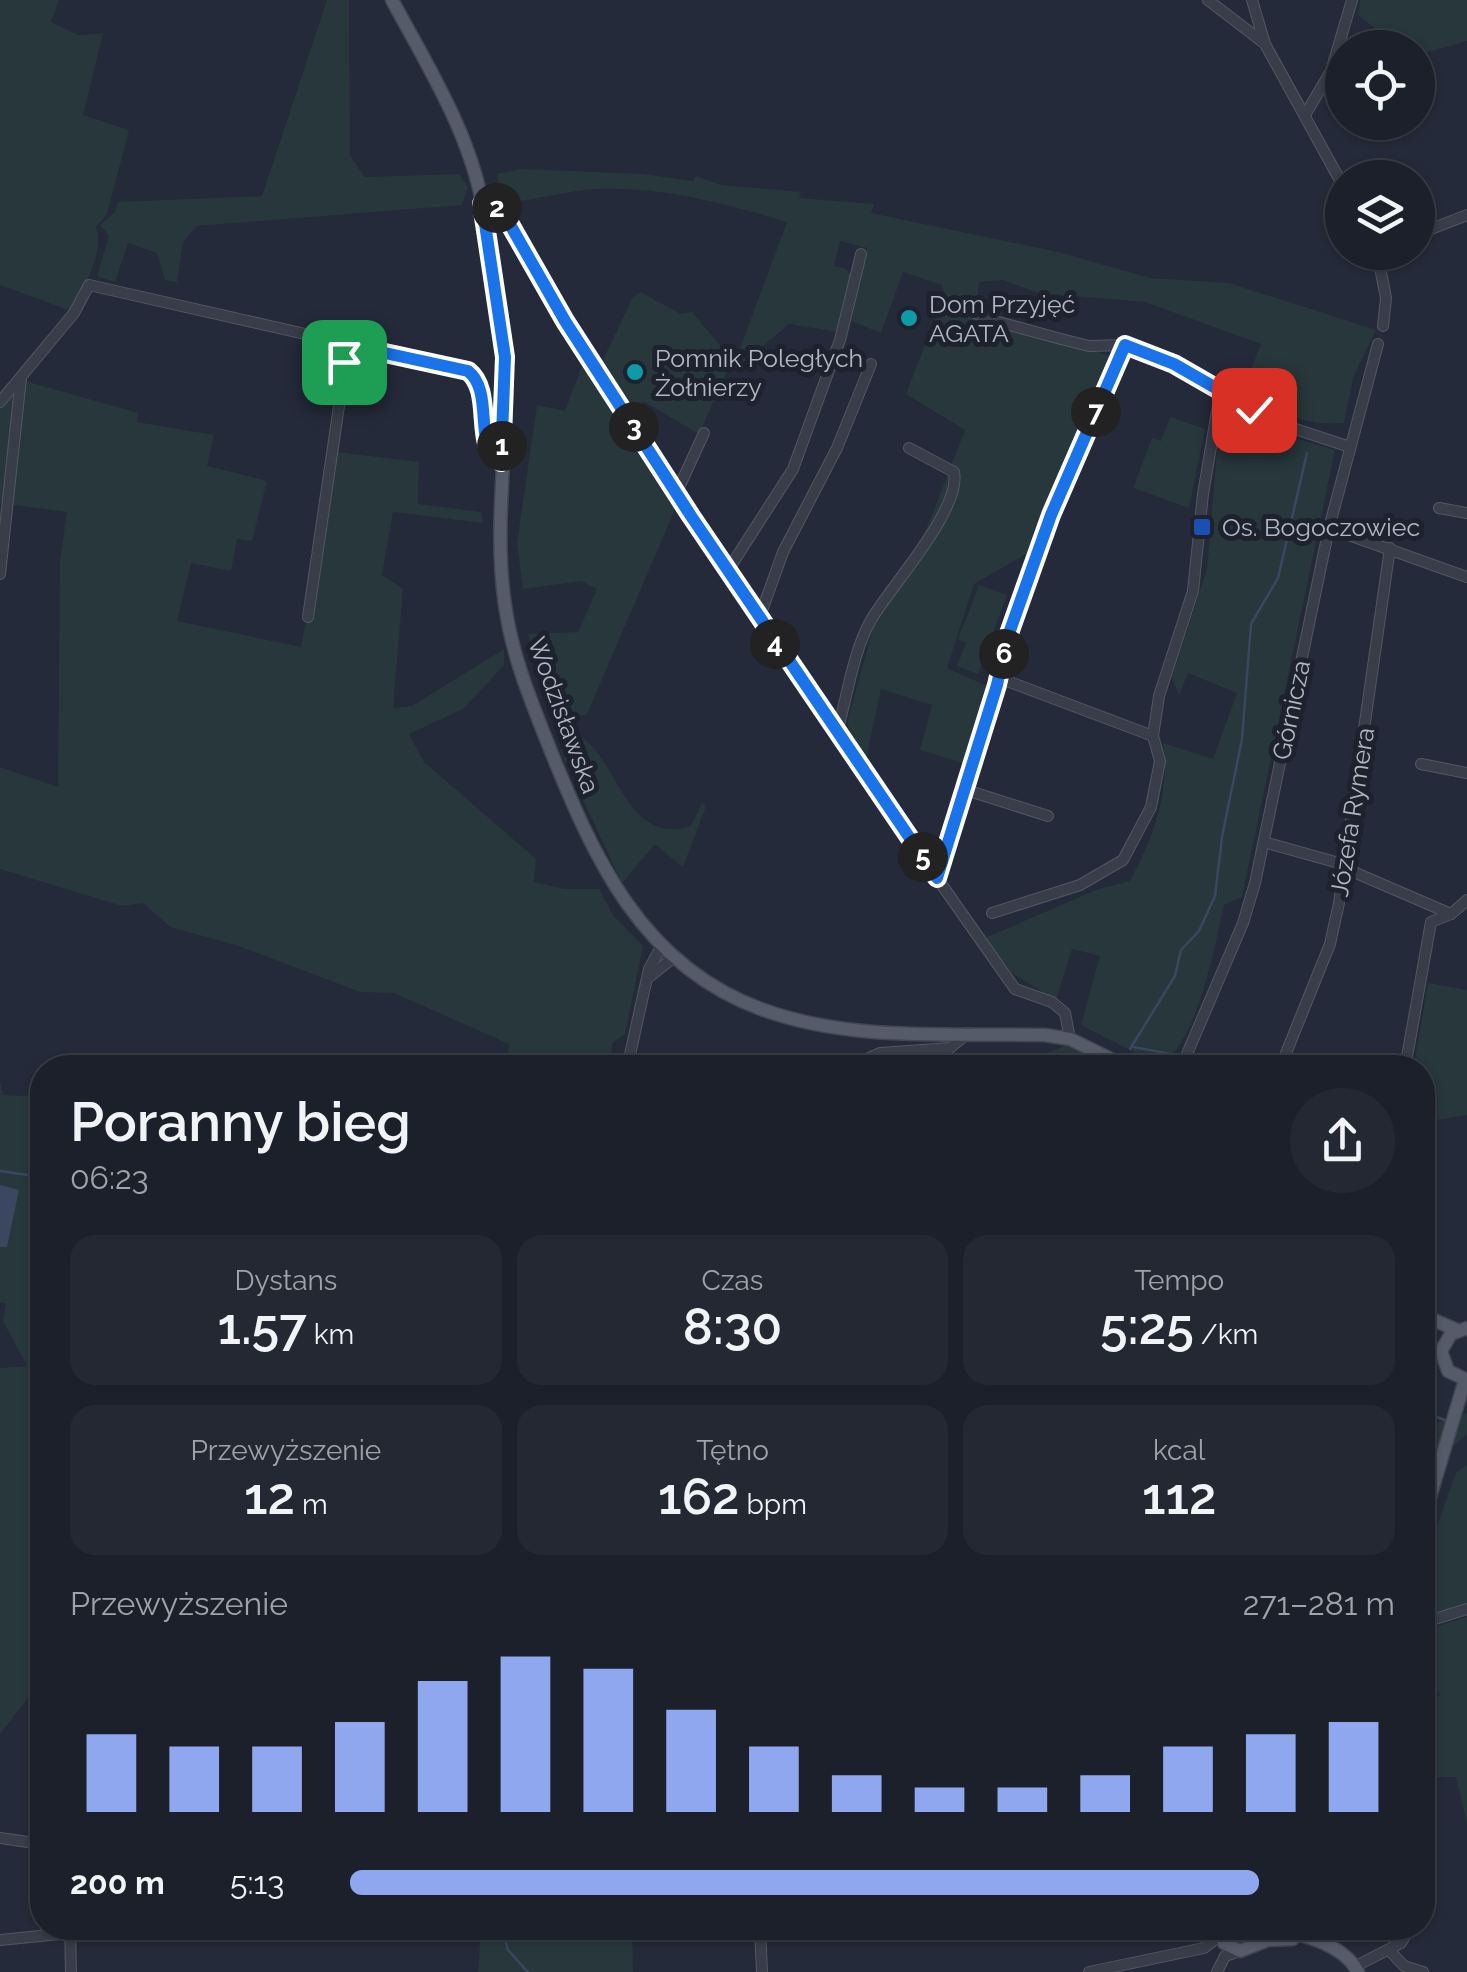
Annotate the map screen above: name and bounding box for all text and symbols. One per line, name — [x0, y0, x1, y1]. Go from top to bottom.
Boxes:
map controls — [1325, 30, 1435, 270]
button: locate — [1325, 30, 1435, 140]
button: layers — [1325, 160, 1435, 270]
pin: 2 — [472, 183, 522, 233]
text: 2 — [489, 191, 505, 224]
place label: Dom Przyjęć AGATA — [929, 289, 1075, 348]
marker: Dom Przyjęć AGATA — [898, 307, 920, 329]
pin — [302, 320, 387, 405]
icon: arrive — [317, 335, 372, 390]
place label: Pomnik Poległych Żołnierzy — [655, 343, 863, 402]
marker: Pomnik Poległych Żołnierzy — [624, 361, 646, 383]
pin — [1212, 368, 1297, 453]
icon: check — [1227, 383, 1282, 438]
pin: 7 — [1071, 387, 1121, 437]
text: 7 — [1088, 395, 1104, 428]
pin: 3 — [609, 402, 659, 452]
text: 3 — [626, 410, 642, 443]
pin: 1 — [477, 421, 527, 471]
text: 1 — [495, 429, 509, 462]
place label: Os. Bogoczowiec — [1222, 512, 1420, 542]
marker: Os. Bogoczowiec — [1191, 516, 1213, 538]
pin: 4 — [750, 619, 800, 669]
text: 4 — [767, 627, 783, 660]
pin: 6 — [979, 629, 1029, 679]
street label: Wodzisławska — [522, 633, 606, 797]
text: 6 — [996, 637, 1013, 670]
street label: Górnicza — [1266, 657, 1316, 763]
street label: Józefa Rymera — [1324, 725, 1380, 899]
pin: 5 — [898, 832, 948, 882]
text: 5 — [915, 840, 931, 873]
button: share — [1290, 1088, 1395, 1193]
text: Poranny bieg — [70, 1089, 411, 1154]
text: 06:23 — [70, 1159, 149, 1196]
text: Dystans — [234, 1264, 337, 1297]
text: Czas — [702, 1264, 763, 1297]
text: Tempo — [1134, 1264, 1224, 1297]
text: 1.57 — [217, 1297, 307, 1356]
text: 8:30 — [683, 1297, 782, 1356]
text: 5:25 — [1100, 1297, 1194, 1356]
text: km — [307, 1318, 354, 1351]
text: /km — [1194, 1318, 1258, 1351]
text: Przewyższenie — [190, 1434, 381, 1467]
text: Tętno — [696, 1434, 769, 1467]
text: kcal — [1153, 1434, 1205, 1467]
text: 12 — [244, 1467, 295, 1526]
text: 162 — [658, 1467, 739, 1526]
text: 112 — [1142, 1467, 1216, 1526]
text: m — [295, 1488, 328, 1521]
text: bpm — [739, 1488, 807, 1521]
text: Przewyższenie — [70, 1585, 288, 1622]
text: 271–281 m — [1243, 1585, 1395, 1622]
text: 200 m — [70, 1864, 165, 1901]
text: 5:13 — [230, 1864, 284, 1901]

